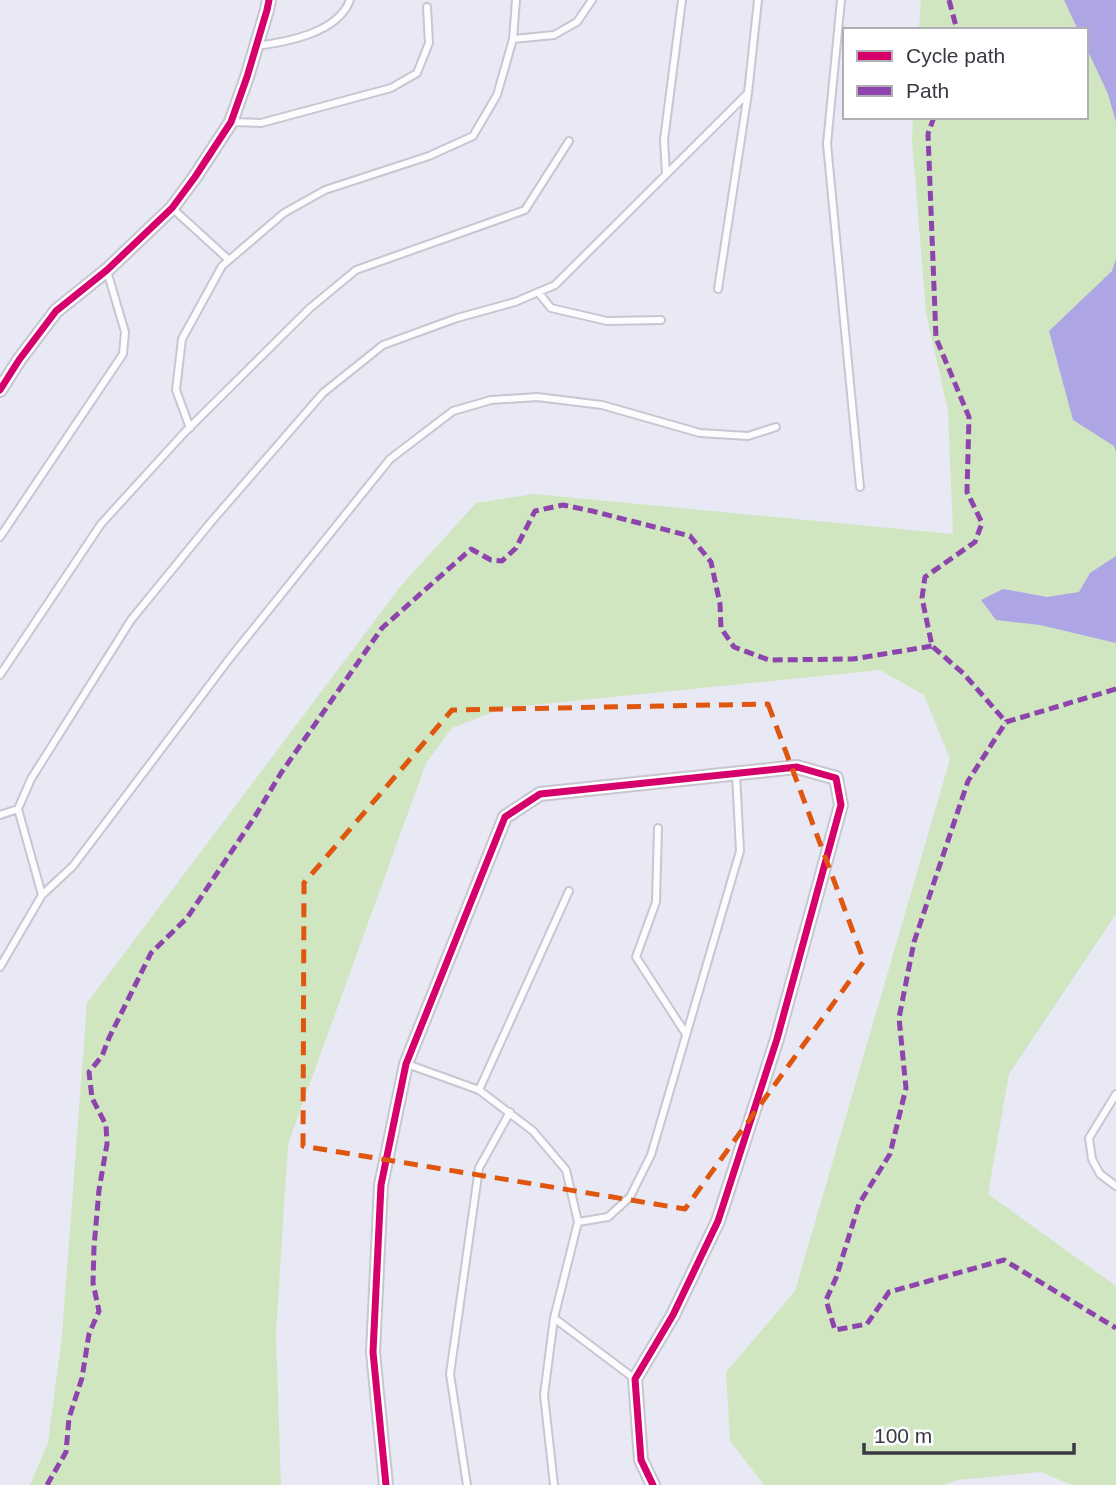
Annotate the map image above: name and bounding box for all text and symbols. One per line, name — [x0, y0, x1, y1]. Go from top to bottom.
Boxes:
legend — [843, 28, 1088, 119]
text: Cycle path — [906, 44, 1005, 67]
text: Path — [906, 79, 949, 102]
scale bar — [864, 1412, 1074, 1456]
text: 100 m — [874, 1424, 932, 1447]

